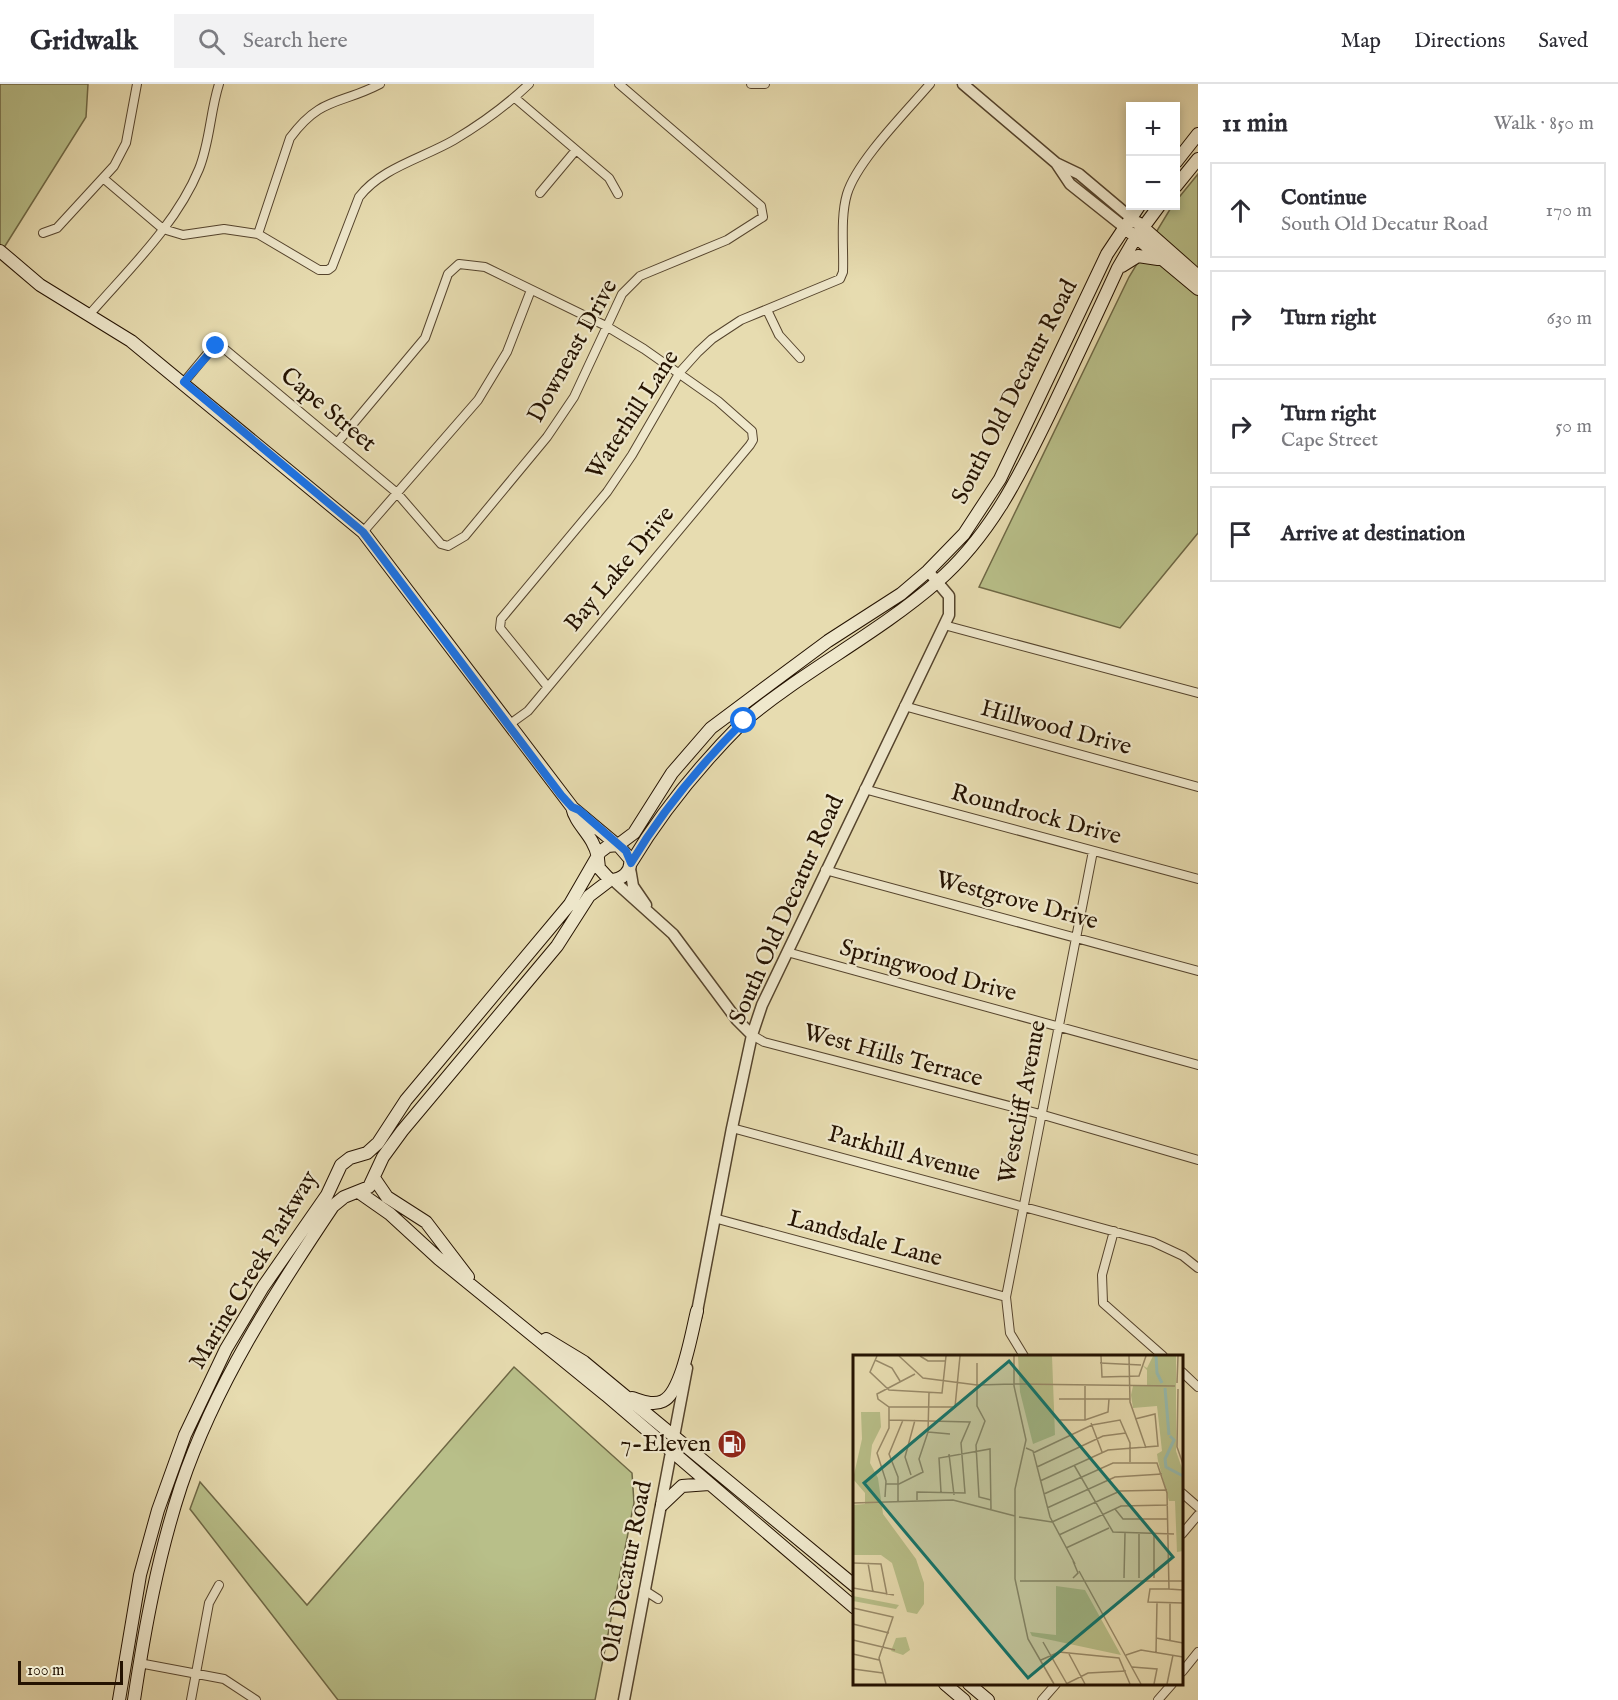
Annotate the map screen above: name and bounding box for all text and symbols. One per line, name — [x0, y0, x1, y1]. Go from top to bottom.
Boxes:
search box — [174, 14, 594, 68]
text: Gridwalk — [30, 24, 138, 59]
icon: search — [195, 25, 228, 58]
text: Search here — [243, 27, 348, 55]
text: Map — [1341, 28, 1381, 55]
text: Directions — [1414, 28, 1505, 55]
text: Saved — [1538, 28, 1588, 55]
map controls — [1126, 102, 1180, 210]
button: + — [1126, 102, 1180, 156]
text: 11 min — [1222, 107, 1288, 140]
text: Walk · 850 m — [1494, 111, 1594, 136]
button: − — [1126, 156, 1180, 210]
text: Continue — [1281, 184, 1367, 212]
icon: ahead — [1224, 194, 1257, 227]
text: 170 m — [1546, 198, 1592, 223]
text: South Old Decatur Road — [1281, 212, 1488, 237]
street label: Downeast Drive — [521, 274, 625, 428]
street label: South Old Decatur Road — [945, 274, 1085, 510]
icon: right — [1224, 302, 1257, 335]
text: Turn right — [1281, 304, 1376, 332]
text: 630 m — [1546, 306, 1592, 331]
route end — [202, 332, 228, 358]
street label: Waterhill Lane — [580, 344, 686, 486]
street label: Cape Street — [273, 361, 383, 459]
text: Turn right — [1281, 400, 1376, 428]
icon: right — [1224, 410, 1257, 443]
text: 50 m — [1555, 414, 1592, 439]
text: Cape Street — [1281, 428, 1378, 453]
street label: Bay Lake Drive — [558, 500, 682, 638]
icon: arrive — [1224, 518, 1257, 551]
text: Arrive at destination — [1281, 520, 1465, 548]
street label: Hillwood Drive — [977, 693, 1135, 763]
route start — [730, 707, 756, 733]
street label: Roundrock Drive — [947, 777, 1125, 853]
street label: South Old Decatur Road — [722, 790, 852, 1030]
street label: Westgrove Drive — [933, 864, 1101, 938]
street label: Springwood Drive — [836, 932, 1020, 1010]
street label: West Hills Terrace — [800, 1017, 986, 1095]
street label: Westcliff Avenue — [992, 1018, 1054, 1186]
street label: Parkhill Avenue — [824, 1119, 984, 1189]
street label: Marine Creek Parkway — [182, 1165, 326, 1375]
street label: Landsdale Lane — [784, 1204, 946, 1274]
inset map — [853, 1355, 1183, 1685]
fuel station icon: 7-Eleven — [716, 1428, 748, 1460]
place label: 7-Eleven — [620, 1429, 711, 1460]
street label: Old Decatur Road — [594, 1478, 660, 1665]
scale bar — [18, 1658, 123, 1686]
text: 100 m — [27, 1661, 64, 1681]

